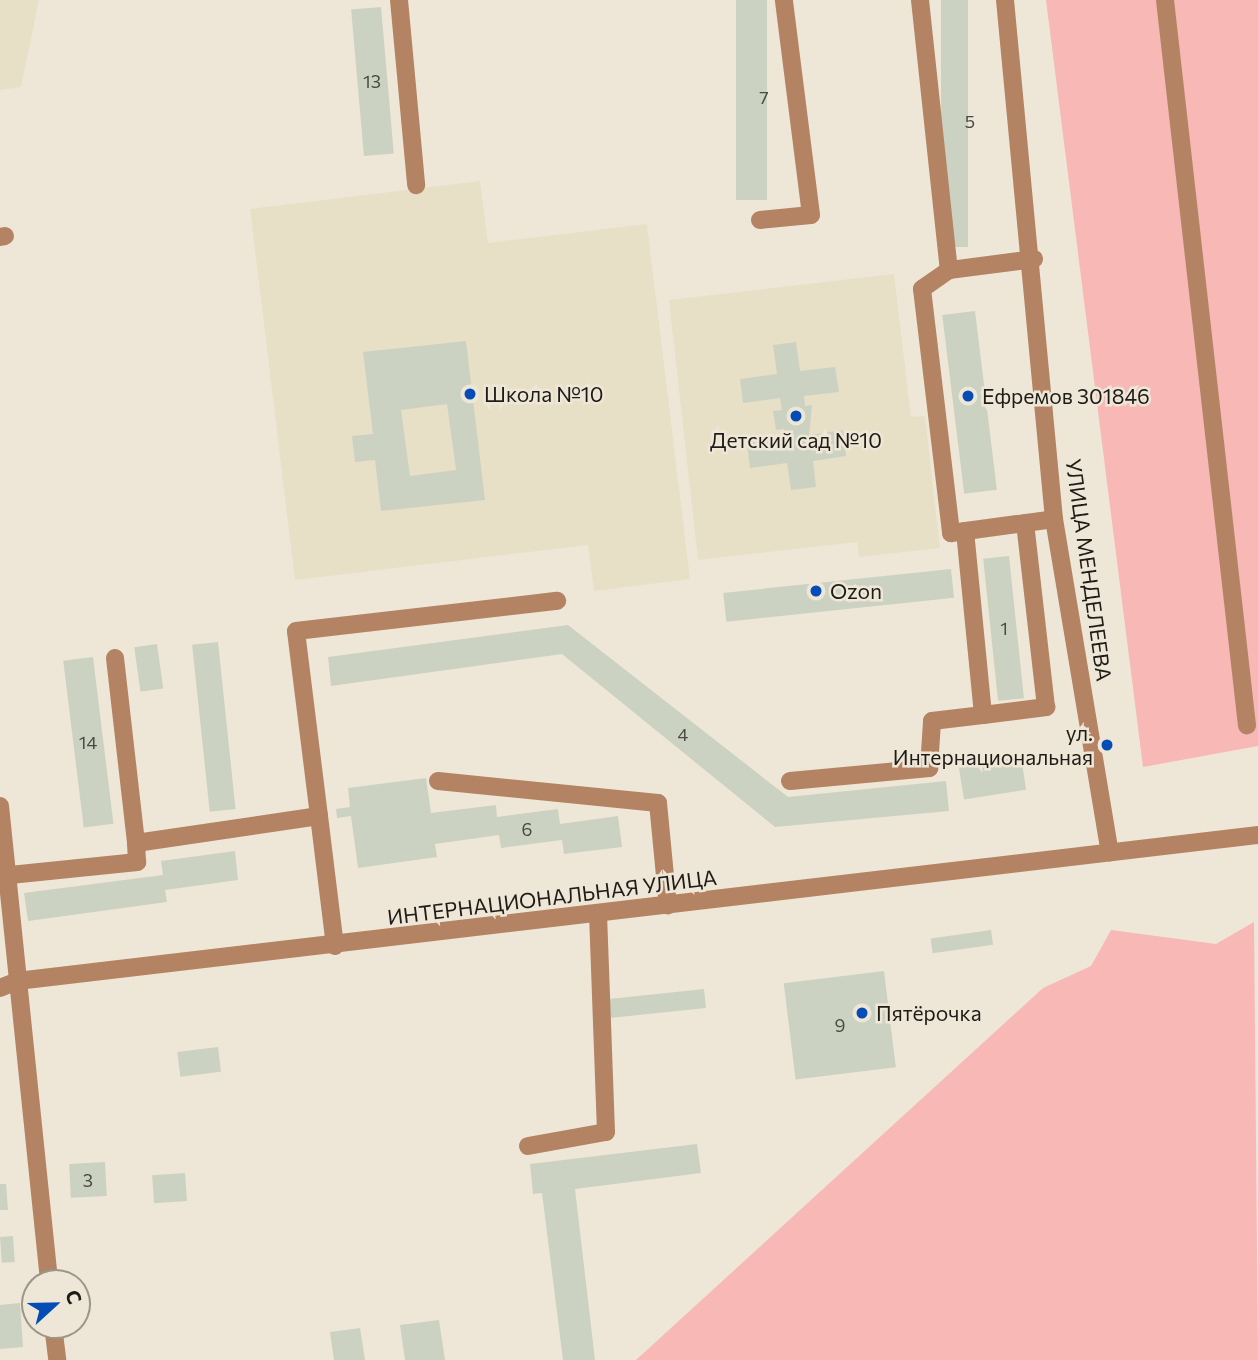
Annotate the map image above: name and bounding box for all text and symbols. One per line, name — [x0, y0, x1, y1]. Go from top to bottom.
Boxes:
house number: 13 — [363, 70, 381, 92]
house number: 7 — [759, 86, 769, 108]
house number: 5 — [965, 110, 975, 132]
place label: Школа №10 — [484, 381, 603, 407]
place label: Ефремов 301846 — [982, 383, 1150, 409]
marker: Школа №10 — [462, 386, 478, 402]
marker: Ефремов 301846 — [960, 388, 976, 404]
marker: Детский сад №10 — [788, 408, 804, 424]
place label: Детский сад №10 — [710, 427, 882, 453]
street label: УЛИЦА МЕНДЕЛЕЕВА — [1061, 457, 1117, 683]
place label: Ozon — [830, 578, 882, 604]
marker: Ozon — [808, 583, 824, 599]
house number: 1 — [1000, 617, 1008, 639]
place label: ул. Интернациональная — [893, 720, 1093, 770]
house number: 4 — [678, 723, 688, 745]
house number: 14 — [79, 731, 97, 753]
marker: ул. Интернациональная — [1099, 737, 1115, 753]
house number: 6 — [522, 818, 532, 840]
street label: ИНТЕРНАЦИОНАЛЬНАЯ УЛИЦА — [386, 864, 718, 930]
place label: Пятёрочка — [876, 1000, 982, 1026]
marker: Пятёрочка — [854, 1005, 870, 1021]
house number: 9 — [835, 1014, 845, 1036]
house number: 3 — [83, 1169, 93, 1191]
north arrow — [21, 1269, 91, 1339]
text: С — [61, 1286, 87, 1307]

